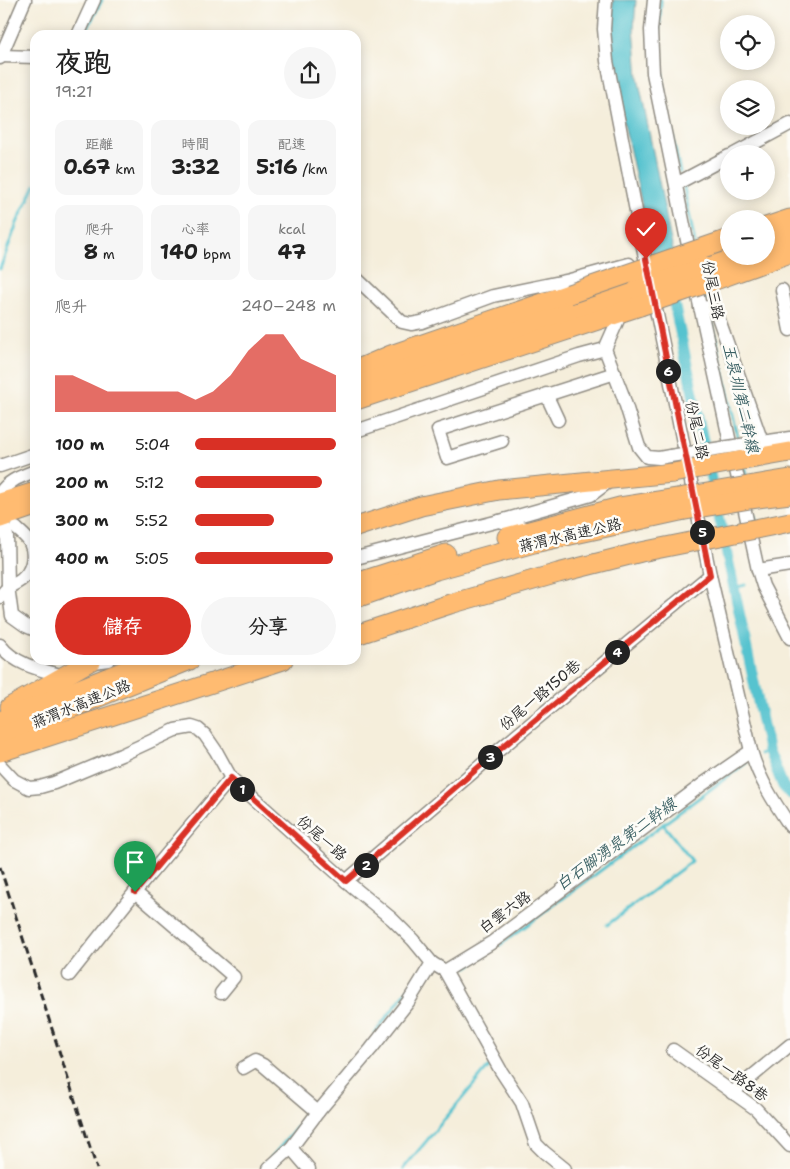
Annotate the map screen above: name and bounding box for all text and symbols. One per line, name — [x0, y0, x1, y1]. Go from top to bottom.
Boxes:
map controls — [720, 15, 775, 265]
button: locate — [720, 15, 775, 70]
text: 夜跑 — [55, 43, 111, 81]
button: share — [284, 47, 336, 99]
button: layers — [720, 80, 775, 135]
text: 19:21 — [55, 81, 93, 102]
text: 距離 — [85, 135, 113, 153]
text: 時間 — [181, 135, 209, 153]
text: 配速 — [278, 135, 306, 153]
button: + — [720, 145, 775, 200]
text: 0.67 — [63, 153, 110, 181]
text: 3:32 — [171, 153, 220, 181]
text: 5:16 — [256, 153, 298, 181]
text: km — [110, 160, 135, 178]
text: /km — [298, 160, 328, 178]
pin — [625, 208, 667, 259]
button: − — [720, 210, 775, 265]
icon: check — [632, 215, 660, 243]
text: 爬升 — [85, 220, 113, 238]
text: 心率 — [181, 220, 209, 238]
text: kcal — [278, 220, 305, 238]
text: 8 — [83, 238, 98, 266]
text: 140 — [160, 238, 198, 266]
text: 47 — [278, 238, 306, 266]
text: m — [98, 245, 115, 263]
text: bpm — [198, 245, 231, 263]
street label: 份尾三路 — [697, 259, 729, 321]
text: 240–248 m — [241, 295, 336, 316]
text: 爬升 — [55, 296, 87, 317]
water label: 玉泉圳第二幹線 — [718, 341, 764, 456]
pin: 6 — [656, 358, 680, 384]
text: 6 — [664, 362, 673, 380]
street label: 份尾二路 — [681, 399, 713, 461]
text: 100 m — [55, 434, 104, 455]
text: 5:04 — [135, 434, 170, 455]
text: 200 m — [55, 472, 108, 493]
text: 5:12 — [135, 472, 165, 493]
text: 300 m — [55, 510, 109, 531]
text: 5:52 — [135, 510, 168, 531]
street label: 蔣渭水高速公路 — [517, 513, 623, 557]
pin: 5 — [690, 520, 714, 544]
text: 5 — [698, 523, 707, 541]
text: 400 m — [55, 548, 109, 569]
text: 5:05 — [135, 548, 169, 569]
button: 儲存 — [55, 597, 191, 655]
button: 分享 — [201, 597, 336, 655]
pin: 4 — [604, 640, 630, 664]
text: 4 — [613, 643, 622, 661]
street label: 份尾一路150巷 — [495, 655, 585, 735]
street label: 蔣渭水高速公路 — [29, 675, 133, 733]
pin: 3 — [478, 744, 502, 770]
text: 3 — [486, 748, 495, 766]
pin: 1 — [230, 776, 254, 802]
text: 1 — [239, 780, 246, 798]
water label: 白石腳湧泉第二幹線 — [552, 793, 681, 895]
street label: 份尾一路 — [293, 811, 351, 865]
pin — [114, 841, 156, 892]
icon: arrive — [121, 848, 149, 876]
pin: 2 — [354, 852, 378, 878]
text: 2 — [362, 856, 371, 874]
street label: 白雲六路 — [475, 886, 535, 938]
street label: 份尾一路8巷 — [692, 1040, 772, 1106]

